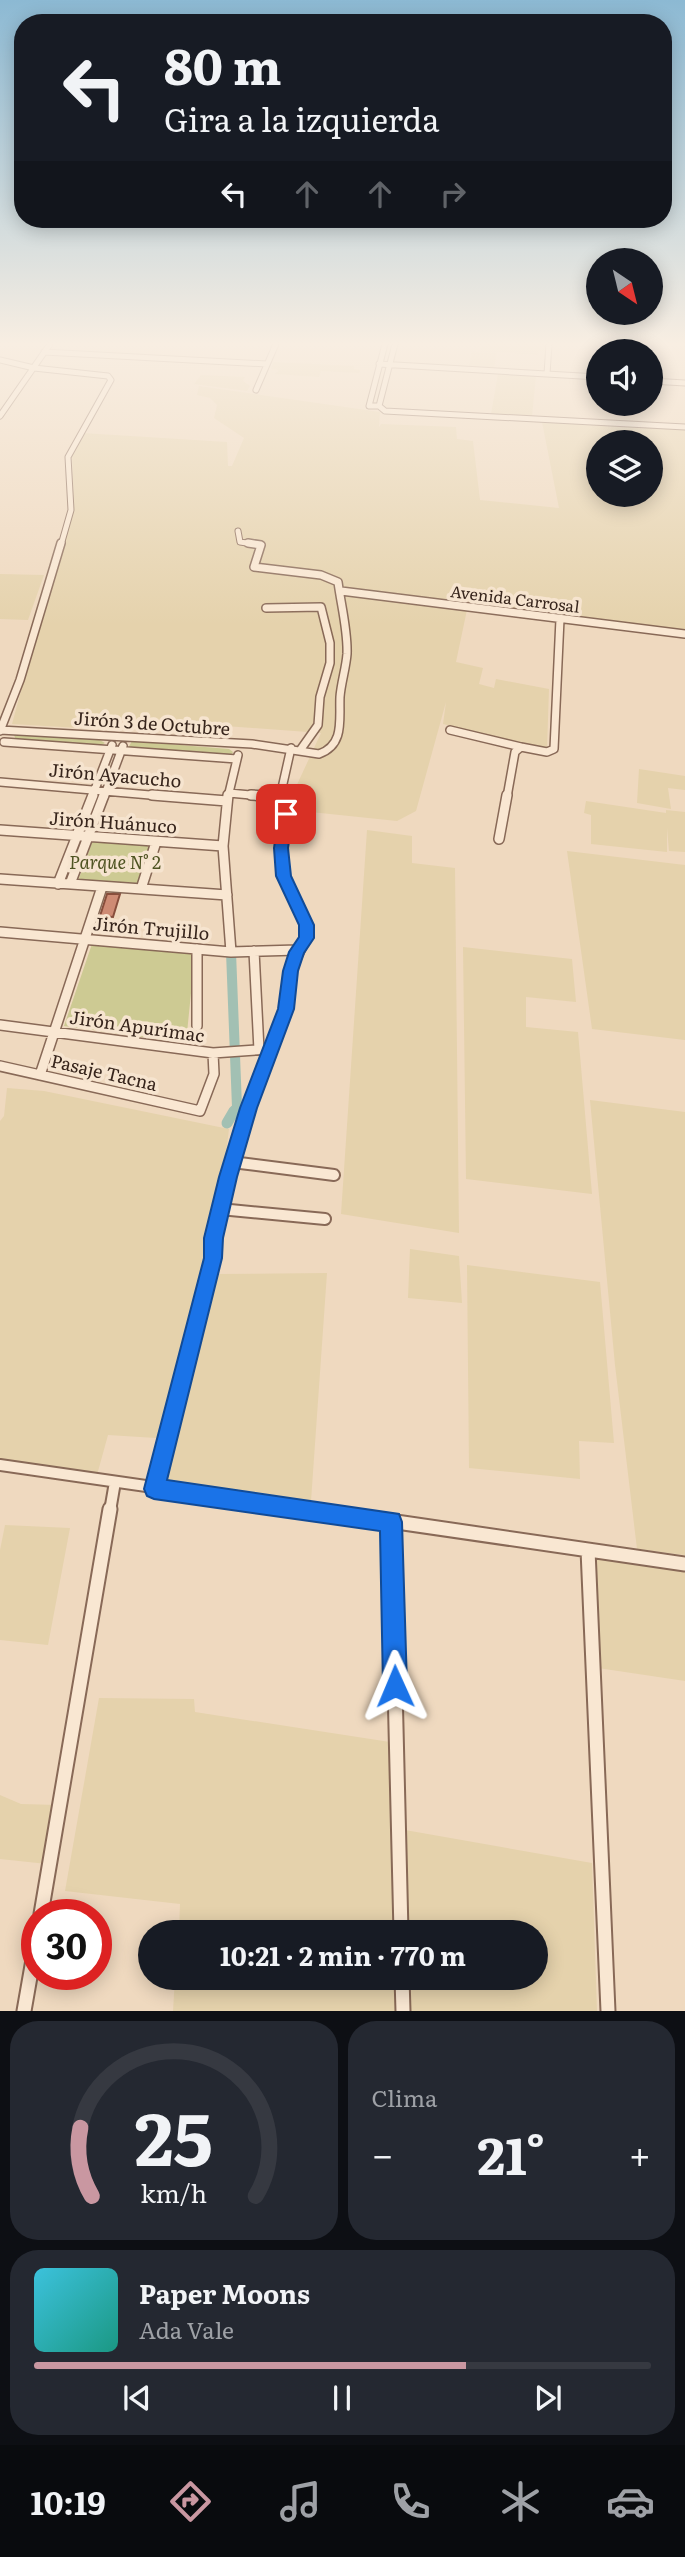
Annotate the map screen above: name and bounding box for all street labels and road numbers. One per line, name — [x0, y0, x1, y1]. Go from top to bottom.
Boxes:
street label: Avenida Carrosal — [449, 578, 581, 618]
street label: Jirón 3 de Octubre — [73, 704, 231, 741]
street label: Jirón Ayacucho — [48, 755, 183, 794]
street label: Jirón Huánuco — [48, 804, 178, 839]
street label: Jirón Trujillo — [92, 909, 211, 946]
street label: Jirón Apurímac — [68, 1003, 206, 1048]
street label: Pasaje Tacna — [48, 1046, 161, 1097]

